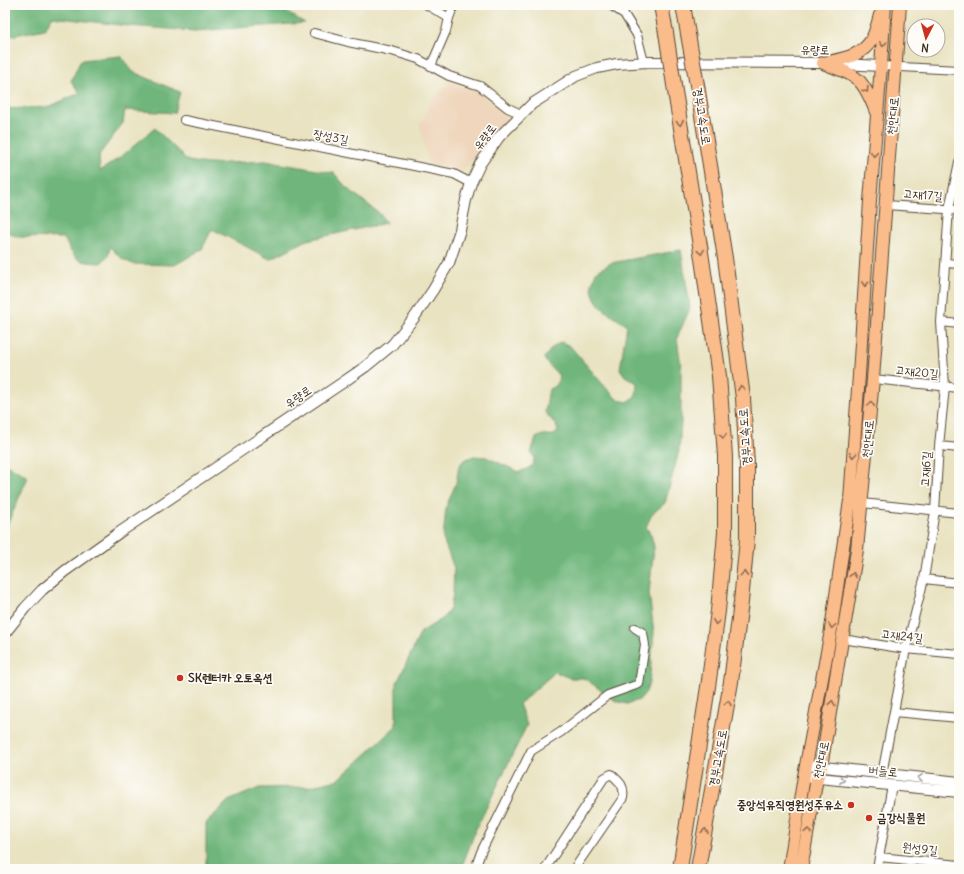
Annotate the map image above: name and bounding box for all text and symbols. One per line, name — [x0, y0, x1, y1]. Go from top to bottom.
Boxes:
north arrow — [906, 18, 946, 58]
one-way arrow — [878, 41, 887, 47]
text: N — [920, 41, 929, 55]
street label: 유량로 — [800, 42, 830, 57]
street label: 경부고속도로 — [691, 86, 714, 146]
one-way arrow — [861, 86, 869, 93]
street label: 천안대로 — [883, 96, 902, 136]
one-way arrow — [675, 120, 684, 126]
street label: 유량로 — [470, 121, 499, 153]
street label: 장성3길 — [312, 126, 350, 147]
one-way arrow — [869, 151, 878, 157]
street label: 고재17길 — [903, 186, 944, 203]
one-way arrow — [696, 249, 705, 255]
one-way arrow — [861, 281, 870, 287]
street label: 고재20길 — [895, 362, 940, 381]
street label: 유량로 — [282, 382, 314, 411]
one-way arrow — [737, 385, 746, 391]
one-way arrow — [866, 401, 875, 407]
street label: 경부고속도로 — [735, 408, 754, 466]
street label: 천안대로 — [858, 419, 877, 459]
one-way arrow — [719, 433, 728, 439]
street label: 고재6길 — [917, 450, 934, 487]
one-way arrow — [849, 452, 858, 458]
one-way arrow — [739, 571, 748, 577]
one-way arrow — [848, 572, 857, 578]
one-way arrow — [712, 619, 721, 625]
one-way arrow — [828, 623, 837, 629]
street label: 고재24길 — [880, 625, 924, 646]
place label: SK렌터카 오토옥션 — [188, 670, 273, 685]
marker: SK렌터카 오토옥션 — [175, 673, 185, 683]
one-way arrow — [723, 699, 732, 706]
one-way arrow — [827, 700, 836, 706]
street label: 경부고속도로 — [705, 728, 730, 788]
street label: 천안대로 — [809, 739, 832, 780]
street label: 버들로 — [868, 762, 898, 779]
one-way arrow — [917, 774, 923, 783]
one-way arrow — [839, 776, 845, 785]
place label: 중앙석유직영원성주유소 — [737, 797, 843, 812]
marker: 중앙석유직영원성주유소 — [846, 800, 856, 810]
place label: 금강식물원 — [877, 810, 926, 825]
marker: 금강식물원 — [864, 813, 874, 823]
one-way arrow — [700, 827, 709, 834]
one-way arrow — [803, 828, 812, 834]
street label: 원성9길 — [901, 839, 939, 858]

